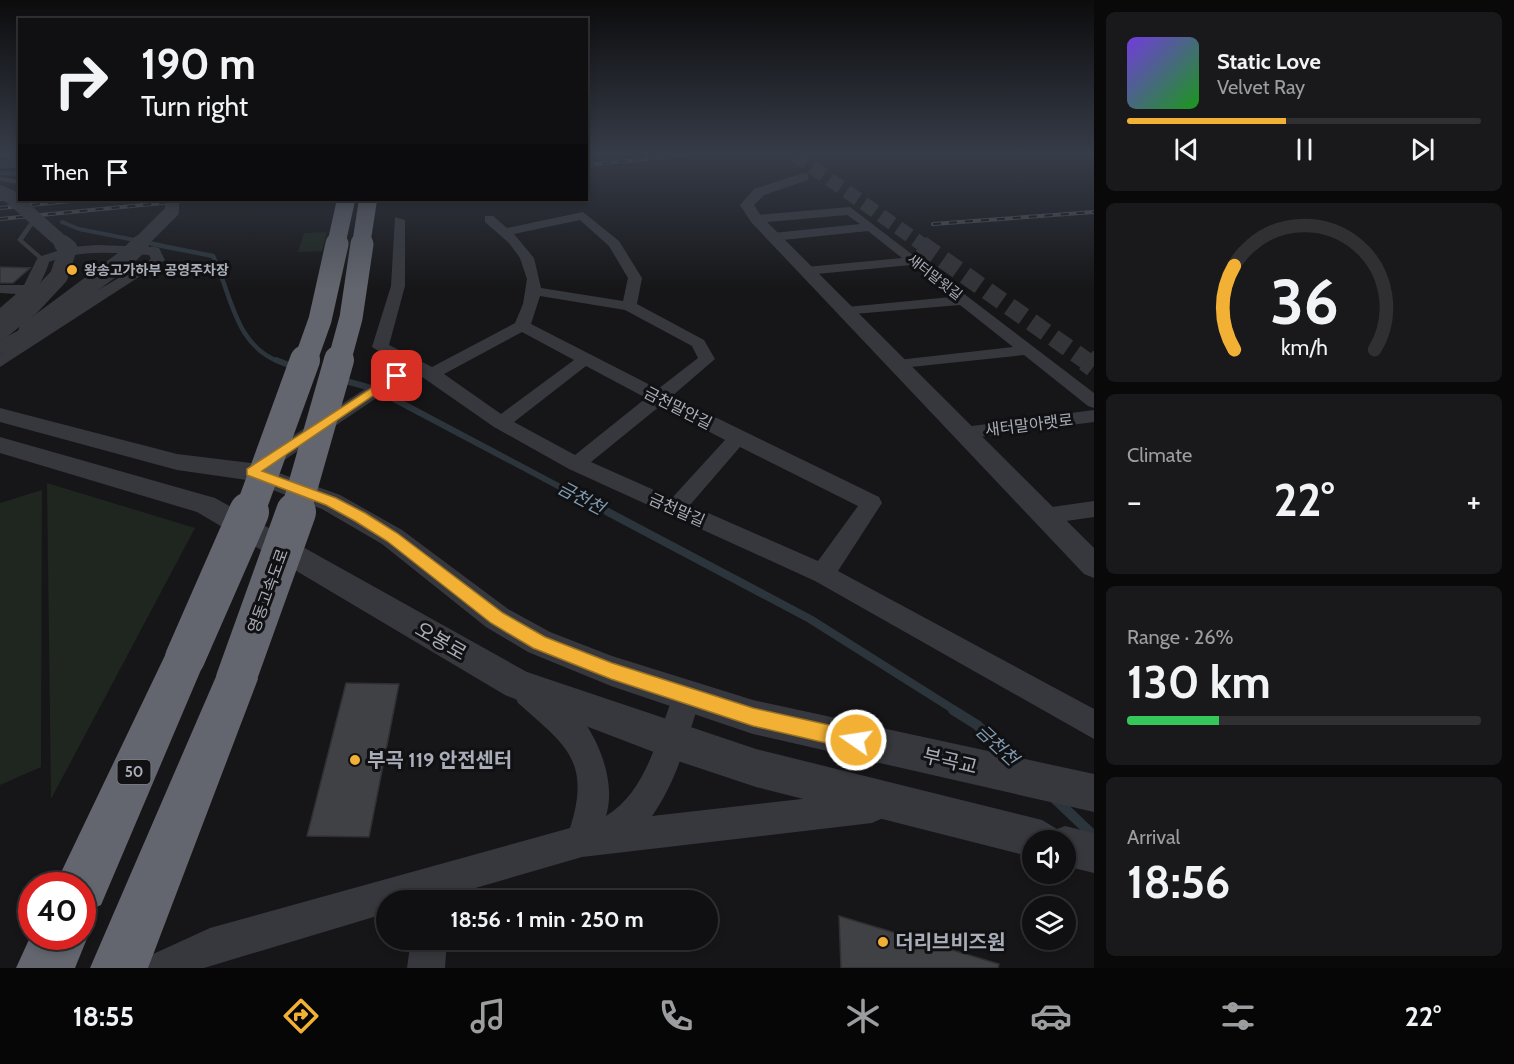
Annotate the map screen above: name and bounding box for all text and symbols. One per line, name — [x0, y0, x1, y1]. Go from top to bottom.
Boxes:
text: 190 m — [141, 38, 256, 90]
icon: right — [42, 42, 120, 120]
text: Static Love — [1217, 48, 1321, 75]
text: Velvet Ray — [1217, 75, 1305, 99]
text: Turn right — [141, 90, 248, 123]
icon: previous — [1170, 133, 1203, 166]
icon: pause — [1288, 133, 1321, 166]
icon: next — [1406, 133, 1439, 166]
icon: arrive — [101, 156, 134, 189]
text: Then — [42, 159, 89, 186]
street label: 새터말윗길 — [904, 250, 966, 304]
place label: 왕송고가하부 공영주차장 — [84, 261, 229, 279]
marker: 왕송고가하부 공영주차장 — [65, 263, 79, 277]
text: 36 — [1270, 264, 1338, 340]
text: km/h — [1281, 334, 1327, 360]
pin — [371, 350, 422, 401]
icon: arrive — [380, 359, 413, 392]
street label: 금천말안길 — [641, 383, 715, 433]
street label: 새터말아랫로 — [984, 410, 1074, 440]
text: Climate — [1127, 443, 1192, 467]
text: 22° — [1274, 473, 1334, 527]
water label: 금천천 — [554, 477, 610, 521]
text: − — [1127, 481, 1142, 521]
text: + — [1466, 481, 1481, 521]
street label: 금천말길 — [646, 489, 708, 531]
street label: 영동고속도로 — [244, 546, 292, 636]
street label: 오봉로 — [411, 617, 471, 665]
text: Range · 26% — [1127, 625, 1234, 649]
text: 130 km — [1127, 655, 1271, 709]
position arrow — [824, 708, 888, 772]
water label: 금천천 — [971, 720, 1024, 772]
street label: 부곡교 — [920, 743, 980, 779]
place label: 부곡 119 안전센터 — [367, 748, 512, 772]
marker: 부곡 119 안전센터 — [348, 753, 362, 767]
road number: 50 — [118, 760, 150, 784]
text: Arrival — [1127, 825, 1180, 849]
map controls — [1022, 830, 1076, 950]
button: sound — [1022, 830, 1076, 884]
text: 18:56 — [1127, 855, 1230, 909]
speed limit sign: 40 — [18, 872, 96, 950]
button: layers — [1022, 896, 1076, 950]
text: 18:56 · 1 min · 250 m — [450, 906, 644, 933]
place label: 더리브비즈원 — [895, 930, 1005, 954]
marker: 더리브비즈원 — [876, 935, 890, 949]
icon: directions — [280, 995, 322, 1037]
icon: music — [467, 995, 509, 1037]
icon: phone — [655, 995, 697, 1037]
icon: climate — [842, 995, 884, 1037]
icon: car — [1030, 995, 1072, 1037]
icon: filters — [1217, 995, 1259, 1037]
text: 18:55 — [73, 1000, 134, 1033]
text: 22° — [1405, 1000, 1441, 1033]

